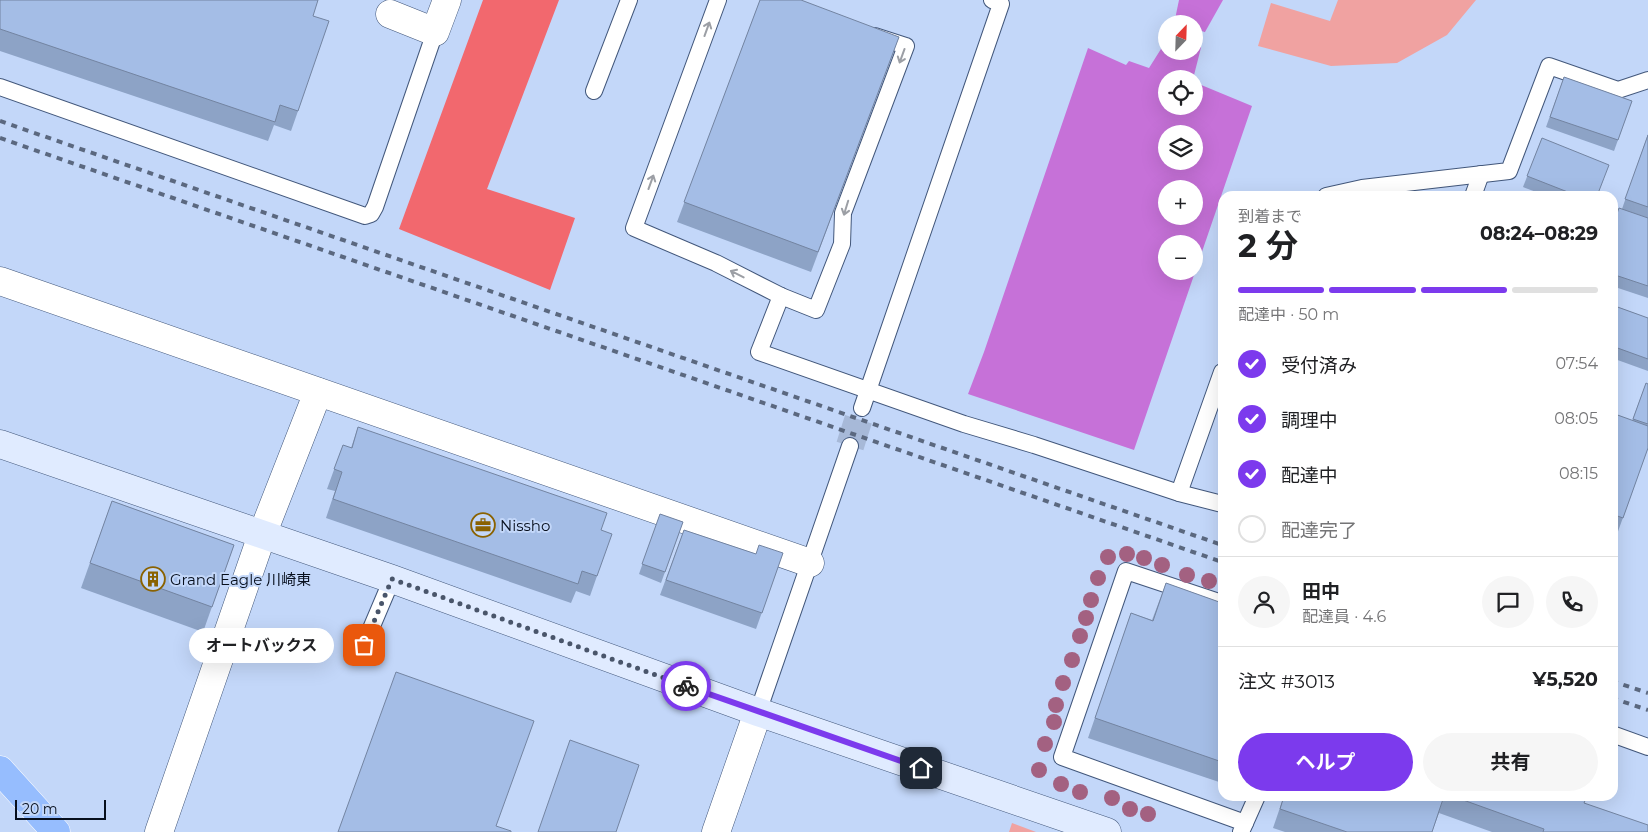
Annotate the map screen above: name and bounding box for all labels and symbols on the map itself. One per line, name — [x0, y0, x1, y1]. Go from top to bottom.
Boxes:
north arrow — [1158, 15, 1202, 60]
one-way arrow — [703, 22, 712, 38]
one-way arrow — [897, 48, 906, 63]
one-way arrow — [647, 175, 656, 190]
one-way arrow — [840, 200, 850, 216]
one-way arrow — [730, 269, 745, 278]
office icon: Nissho — [470, 512, 496, 538]
place label: Nissho — [500, 516, 550, 535]
building icon: Grand Eagle 川崎東 — [140, 566, 166, 592]
place label: Grand Eagle 川崎東 — [170, 570, 311, 589]
pin — [343, 624, 385, 666]
callout: オートバックス — [189, 628, 334, 662]
courier — [661, 661, 711, 711]
pin — [900, 747, 942, 789]
scale bar — [15, 797, 106, 820]

